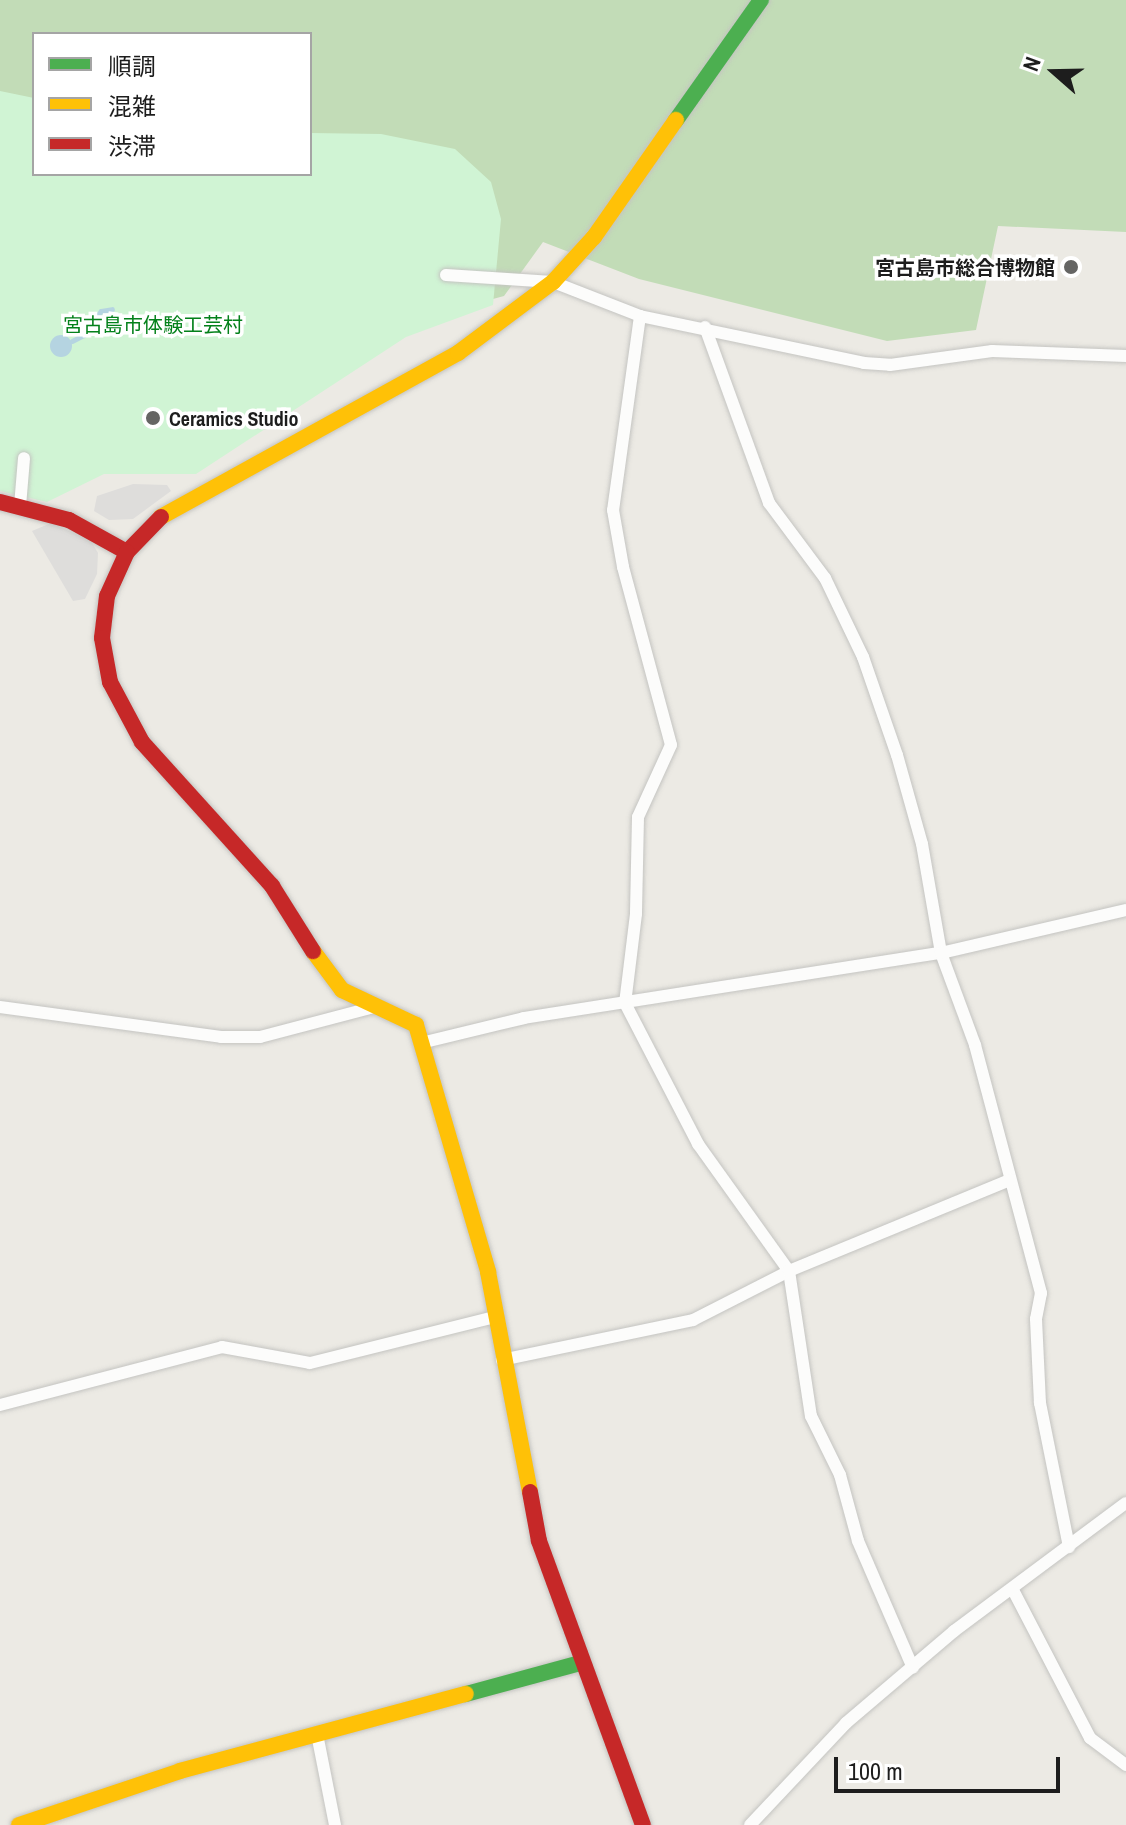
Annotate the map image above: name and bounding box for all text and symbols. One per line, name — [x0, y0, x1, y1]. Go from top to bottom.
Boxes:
legend — [32, 32, 312, 176]
north arrow — [1014, 32, 1094, 112]
text: 順調 — [108, 50, 156, 82]
text: N — [1015, 53, 1048, 75]
text: 混雑 — [108, 90, 156, 122]
text: 渋滞 — [108, 130, 156, 162]
place label: 宮古島市総合博物館 — [875, 255, 1055, 279]
marker: 宮古島市総合博物館 — [1062, 258, 1080, 276]
park label: 宮古島市体験工芸村 — [63, 312, 243, 336]
place label: Ceramics Studio — [169, 406, 298, 430]
marker: Ceramics Studio — [144, 409, 162, 427]
scale bar — [838, 1741, 1064, 1791]
text: 100 m — [848, 1755, 903, 1787]

